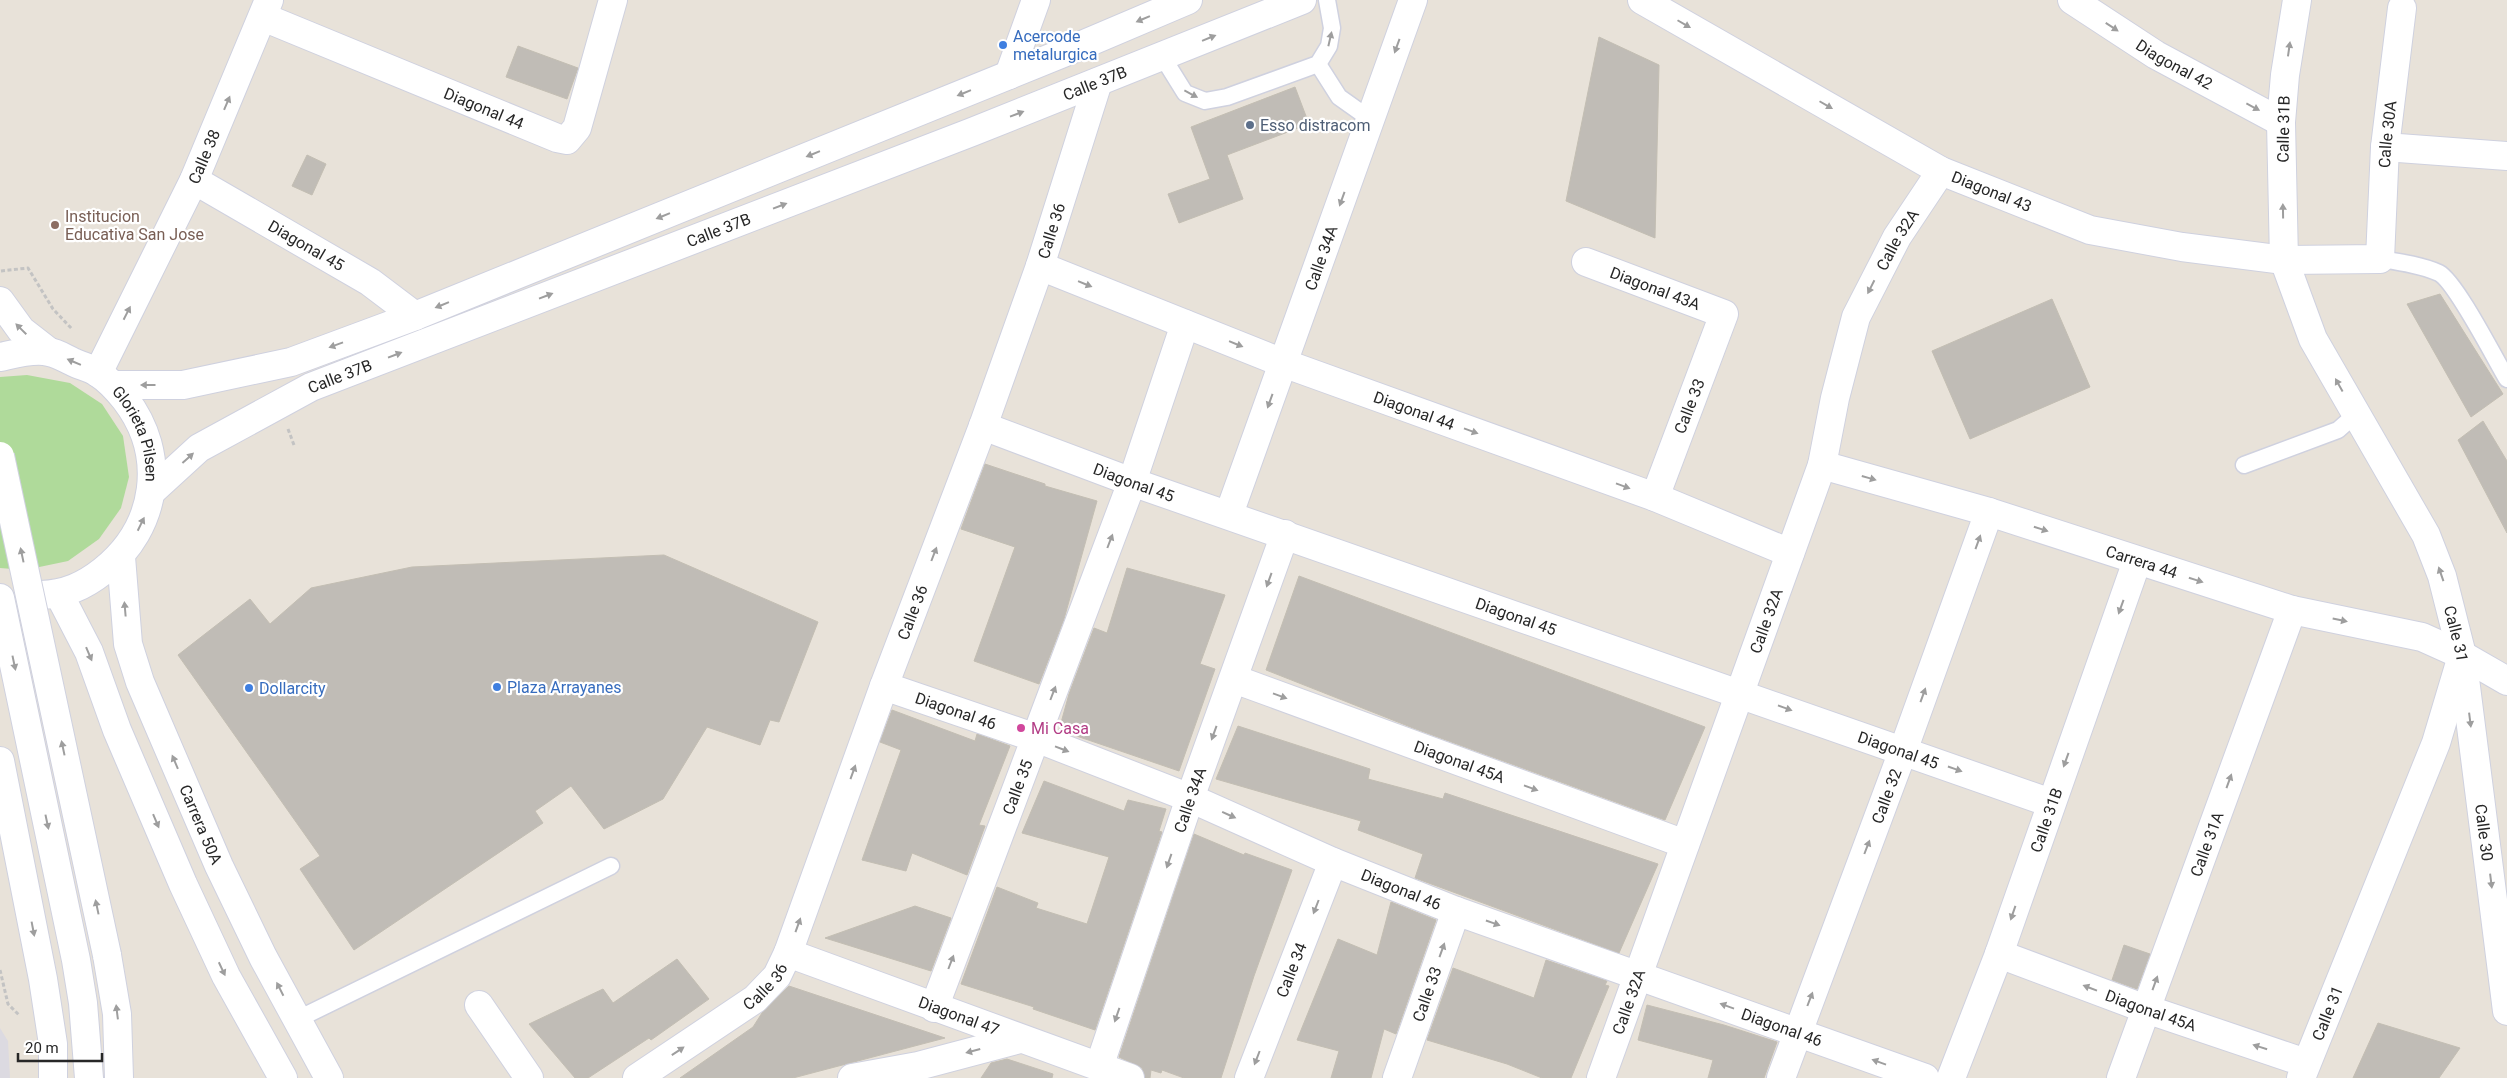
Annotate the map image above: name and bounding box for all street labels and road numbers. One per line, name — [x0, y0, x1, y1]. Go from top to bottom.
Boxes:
street label: Diagonal 42 — [2132, 36, 2216, 94]
street label: Calle 37B — [1060, 62, 1130, 105]
street label: Diagonal 44 — [441, 84, 527, 133]
street label: Calle 31B — [2273, 95, 2294, 163]
street label: Calle 30A — [2375, 99, 2401, 169]
street label: Calle 38 — [184, 127, 224, 187]
street label: Diagonal 43 — [1949, 167, 2034, 216]
street label: Calle 36 — [1034, 201, 1069, 261]
street label: Calle 32A — [1872, 205, 1923, 274]
street label: Calle 37B — [684, 209, 754, 251]
street label: Diagonal 45 — [265, 216, 348, 275]
street label: Calle 34A — [1301, 222, 1342, 293]
street label: Diagonal 43A — [1607, 263, 1703, 314]
street label: Calle 37B — [305, 355, 375, 397]
street label: Calle 33 — [1670, 376, 1709, 436]
street label: Glorieta Pilsen — [108, 382, 161, 482]
street label: Diagonal 44 — [1371, 387, 1457, 434]
street label: Diagonal 45 — [1091, 459, 1177, 506]
street label: Carrera 44 — [2103, 541, 2180, 582]
street label: Calle 36 — [893, 582, 932, 643]
street label: Calle 32A — [1746, 585, 1787, 656]
street label: Diagonal 45 — [1473, 594, 1559, 640]
street label: Calle 31 — [2440, 604, 2472, 663]
street label: Diagonal 46 — [913, 688, 999, 734]
street label: Diagonal 45 — [1855, 727, 1941, 773]
street label: Diagonal 45A — [1411, 737, 1508, 787]
street label: Calle 35 — [999, 757, 1037, 817]
street label: Calle 34A — [1170, 764, 1210, 835]
street label: Calle 32 — [1868, 766, 1906, 826]
street label: Carrera 50A — [175, 782, 226, 868]
street label: Calle 31B — [2026, 785, 2067, 855]
street label: Calle 30 — [2471, 803, 2497, 862]
street label: Calle 31A — [2186, 809, 2228, 879]
street label: Diagonal 46 — [1358, 865, 1444, 914]
street label: Calle 34 — [1272, 940, 1311, 1000]
street label: Calle 36 — [739, 961, 792, 1014]
street label: Calle 33 — [1409, 964, 1446, 1024]
street label: Calle 32A — [1609, 966, 1650, 1037]
street label: Calle 31 — [2308, 983, 2347, 1043]
street label: Diagonal 45A — [2103, 986, 2199, 1035]
street label: Diagonal 47 — [916, 993, 1002, 1039]
street label: Diagonal 46 — [1739, 1004, 1825, 1051]

